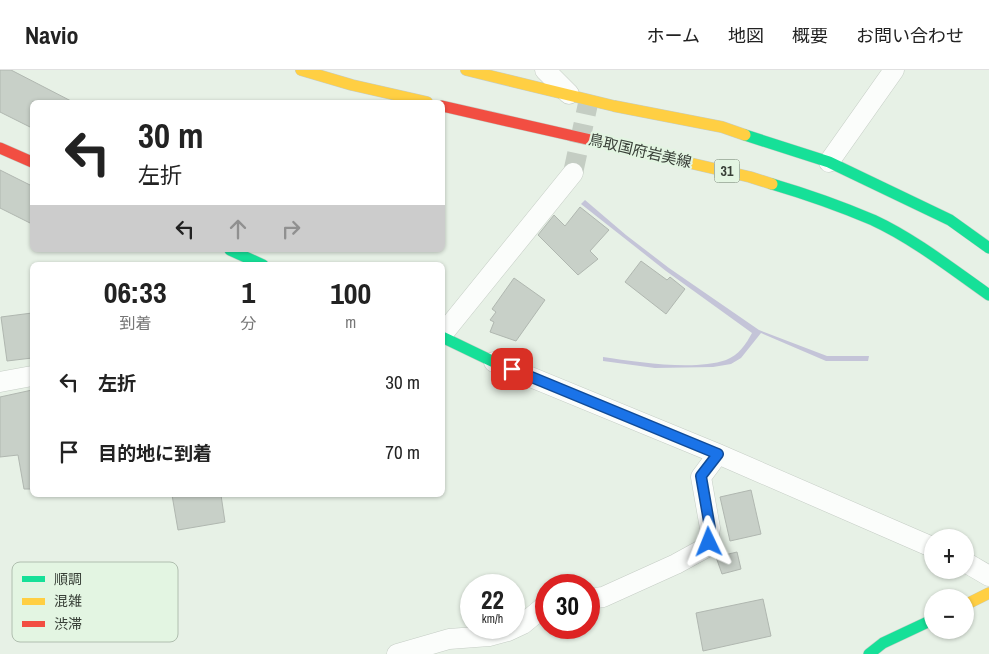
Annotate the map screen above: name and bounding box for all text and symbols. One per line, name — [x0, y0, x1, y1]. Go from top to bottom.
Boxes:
text: Navio — [25, 19, 79, 51]
text: ホーム — [647, 23, 700, 48]
text: 地図 — [728, 23, 764, 48]
text: 概要 — [792, 23, 828, 48]
text: お問い合わせ — [856, 23, 964, 48]
text: 30 m — [138, 112, 203, 159]
icon: left — [55, 120, 120, 185]
street label: 鳥取国府岩美線 — [587, 128, 694, 173]
text: 左折 — [138, 160, 182, 190]
road number: 31 — [714, 160, 740, 182]
icon: left — [171, 215, 199, 243]
icon: ahead — [224, 215, 252, 243]
icon: right — [277, 215, 305, 243]
text: 06:33 — [104, 272, 167, 312]
text: 1 — [242, 272, 255, 312]
text: 100 — [330, 273, 371, 313]
text: m — [345, 311, 356, 333]
text: 到着 — [119, 312, 151, 334]
text: 分 — [240, 312, 256, 334]
pin — [491, 348, 533, 390]
icon: arrive — [498, 355, 526, 383]
icon: left — [55, 368, 83, 396]
text: 30 m — [385, 369, 420, 395]
text: 左折 — [98, 370, 136, 396]
icon: arrive — [55, 438, 83, 466]
text: 70 m — [385, 439, 420, 465]
text: 目的地に到着 — [98, 440, 212, 466]
position arrow — [682, 515, 734, 567]
map controls — [924, 529, 974, 639]
button: + — [924, 529, 974, 579]
legend — [12, 562, 178, 642]
text: 順調 — [54, 570, 82, 588]
speed limit sign: 30 — [535, 574, 600, 639]
text: 22 — [481, 583, 504, 617]
button: − — [924, 589, 974, 639]
text: 混雑 — [54, 592, 82, 610]
text: km/h — [482, 611, 503, 627]
text: 渋滞 — [54, 615, 82, 633]

